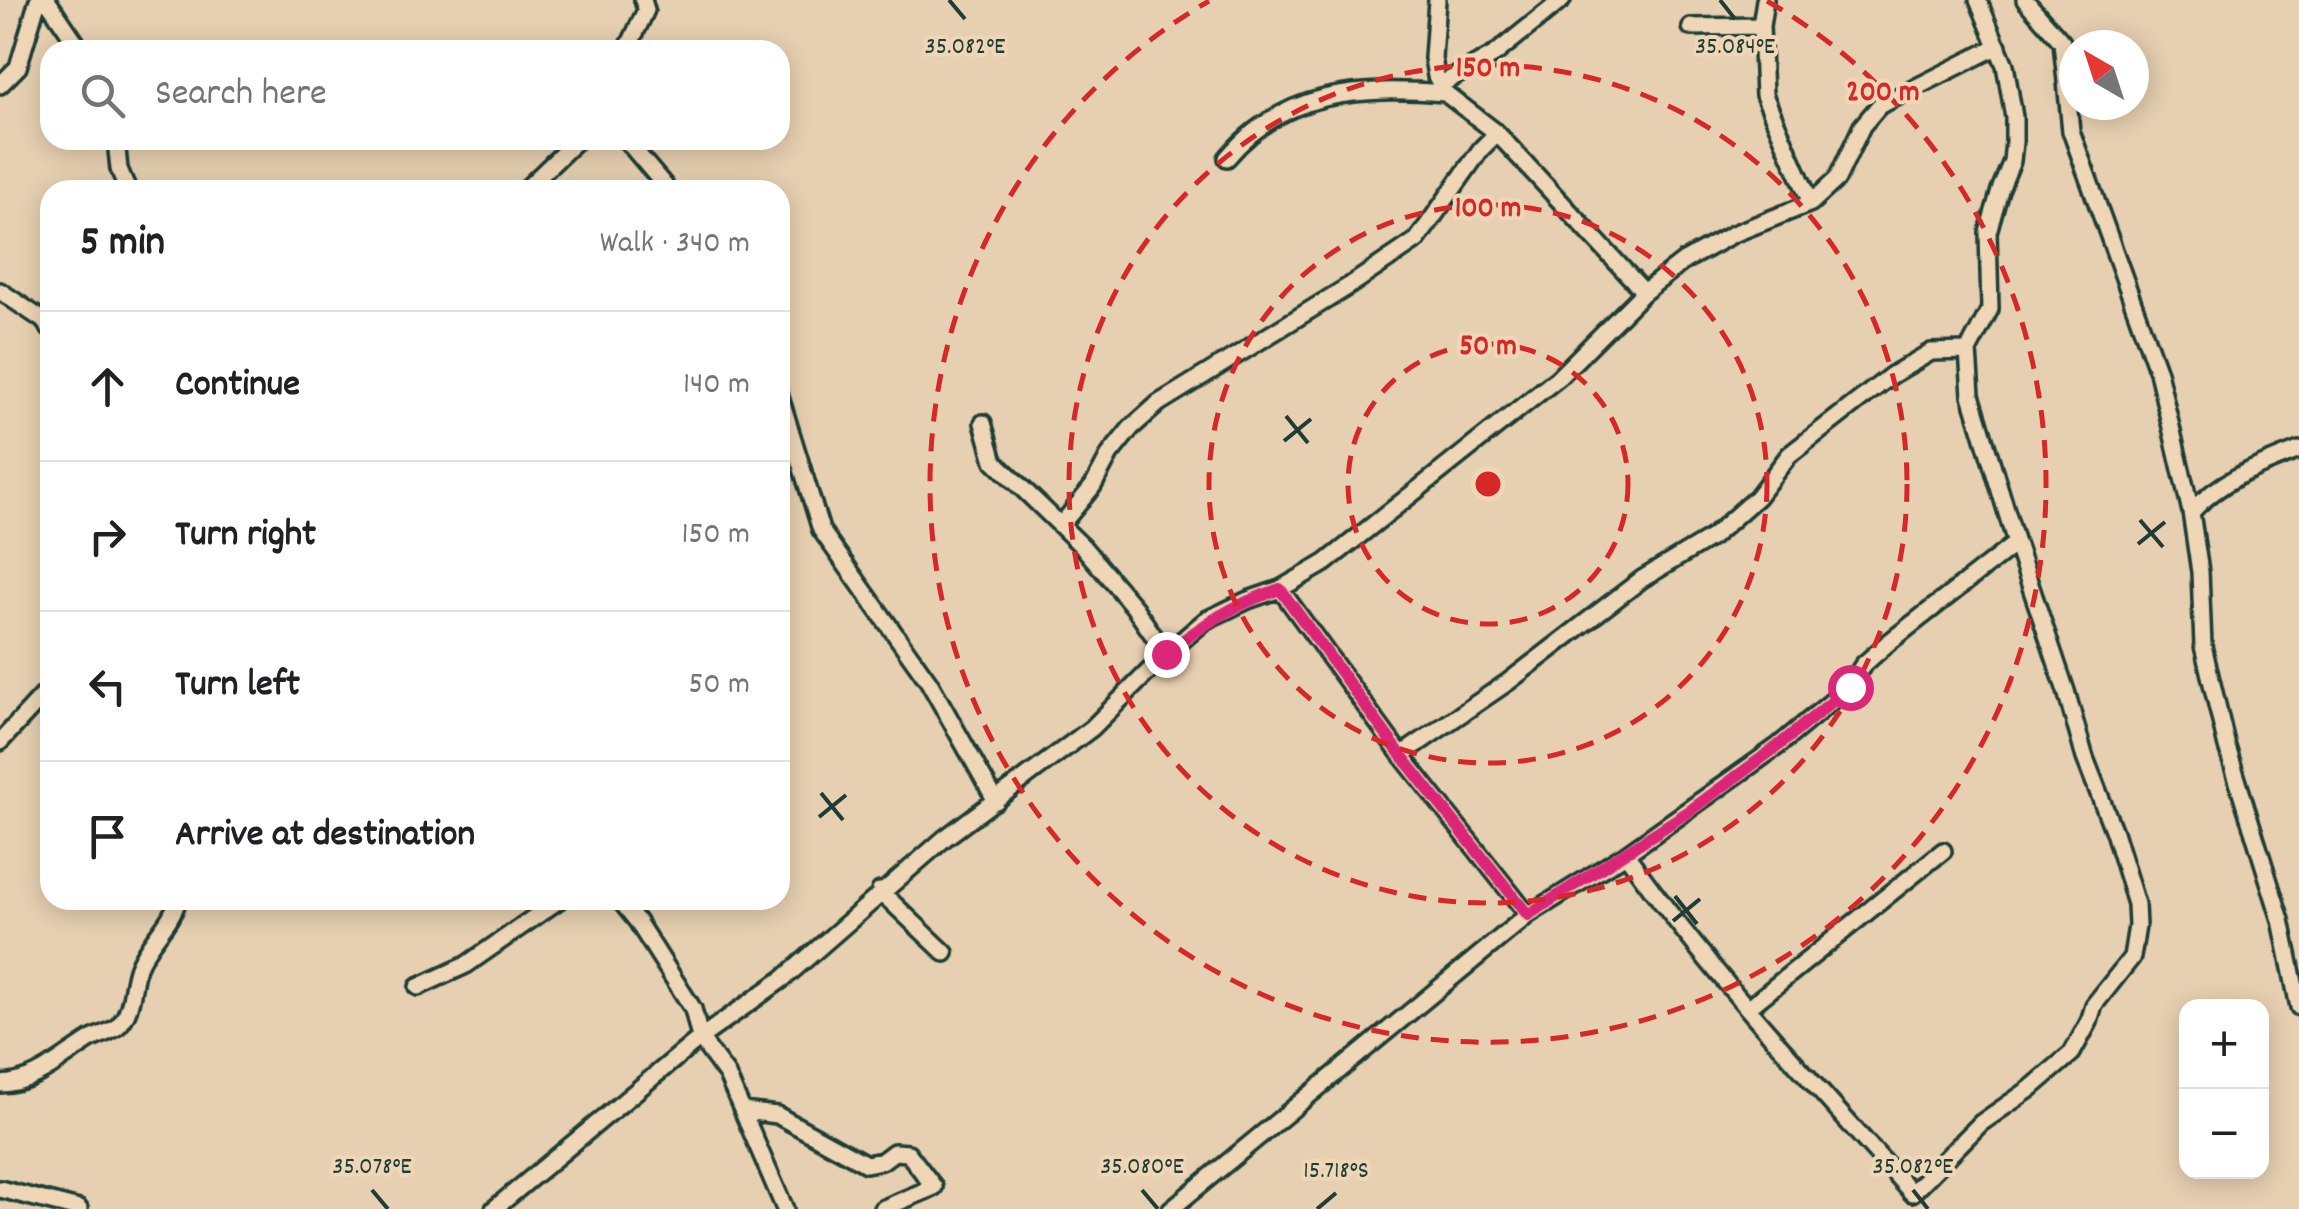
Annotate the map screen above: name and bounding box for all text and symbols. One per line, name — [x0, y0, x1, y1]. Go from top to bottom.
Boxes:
text: 35.082°E — [925, 30, 1006, 66]
text: 35.084°E — [1695, 30, 1776, 66]
north arrow — [2059, 30, 2149, 120]
search box — [40, 40, 790, 150]
text: 150 m — [1456, 49, 1520, 92]
icon: search — [75, 68, 130, 123]
text: Search here — [155, 68, 327, 123]
text: 200 m — [1846, 73, 1920, 116]
text: 100 m — [1455, 189, 1521, 232]
text: 5 min — [80, 215, 165, 275]
text: Walk · 340 m — [600, 222, 750, 268]
text: 50 m — [1459, 327, 1517, 370]
icon: ahead — [80, 359, 135, 414]
text: Continue — [175, 359, 300, 414]
text: 140 m — [683, 363, 750, 409]
centre of rings — [1470, 466, 1506, 502]
icon: right — [80, 509, 135, 564]
text: Turn right — [175, 509, 316, 564]
text: 150 m — [681, 513, 750, 559]
route end — [1144, 632, 1190, 678]
icon: left — [80, 659, 135, 714]
text: Turn left — [175, 659, 300, 714]
text: 50 m — [688, 663, 750, 709]
route start — [1828, 665, 1874, 711]
icon: arrive — [80, 809, 135, 864]
text: Arrive at destination — [175, 809, 475, 864]
map controls — [2179, 999, 2269, 1179]
button: + — [2179, 999, 2269, 1089]
button: − — [2179, 1089, 2269, 1179]
text: 35.078°E — [332, 1150, 412, 1186]
text: 35.080°E — [1100, 1150, 1184, 1186]
text: 35.082°E — [1873, 1150, 1954, 1186]
text: 15.718°S — [1303, 1154, 1369, 1190]

